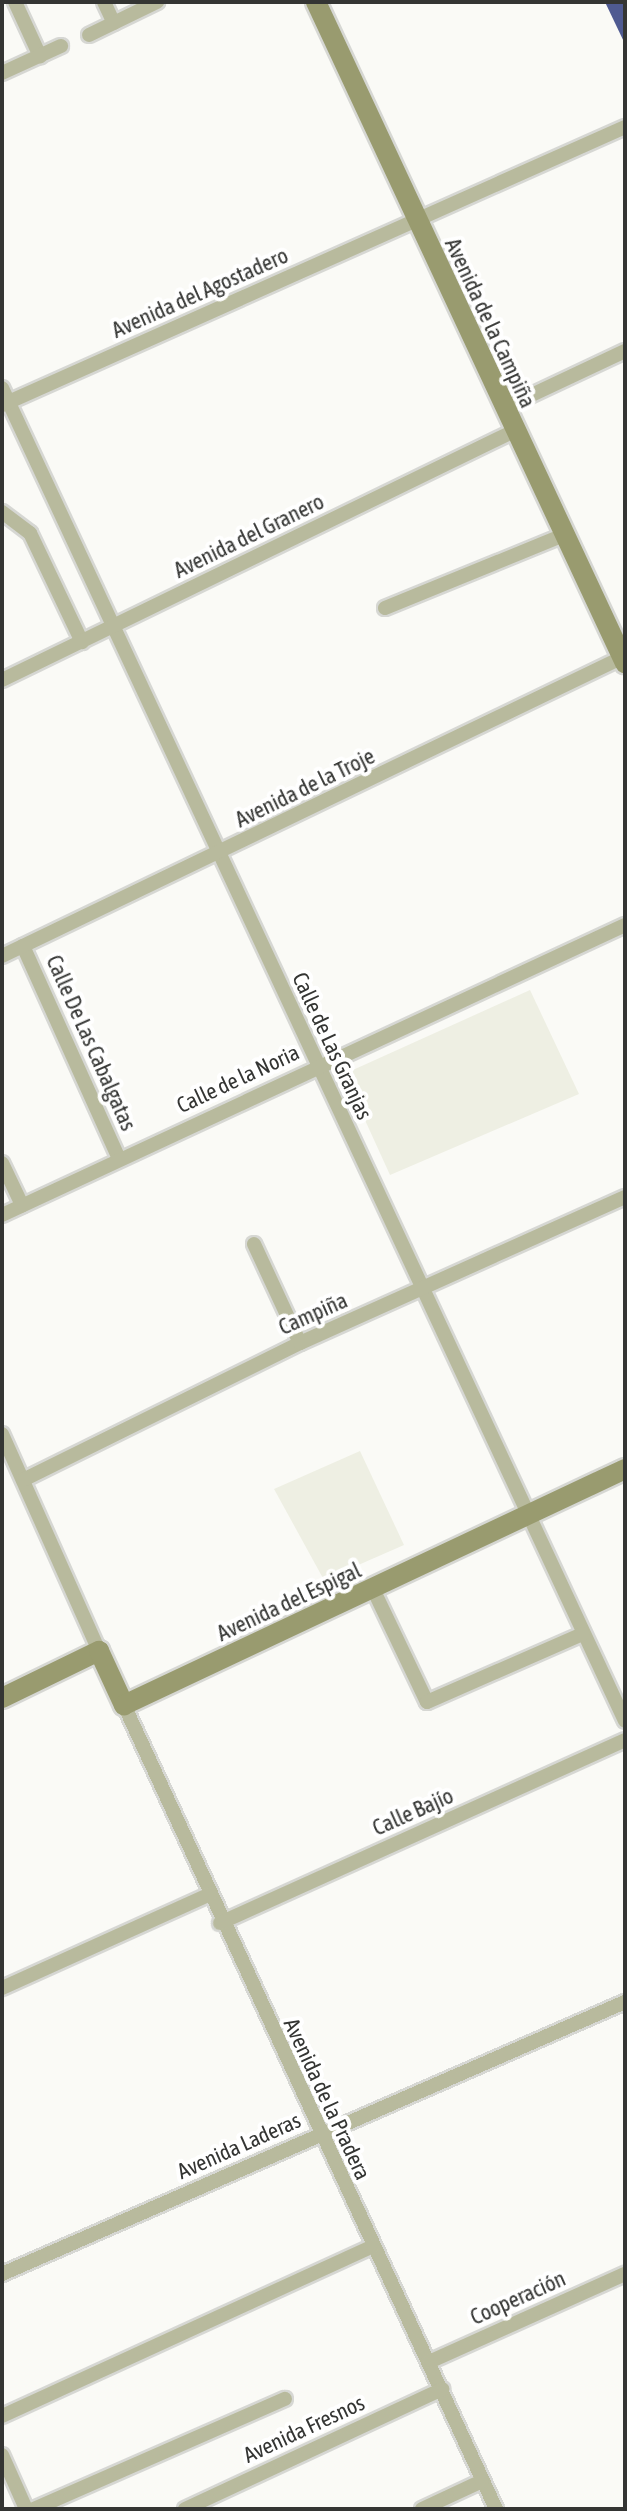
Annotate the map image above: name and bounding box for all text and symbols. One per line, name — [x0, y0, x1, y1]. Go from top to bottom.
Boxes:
street label: Avenida de la Campiña — [439, 234, 541, 412]
street label: Avenida del Agostadero — [108, 242, 292, 344]
street label: Avenida del Granero — [170, 488, 328, 584]
street label: Avenida de la Troje — [231, 743, 379, 833]
street label: Calle De Las Cabalgatas — [40, 951, 142, 1135]
street label: Calle de Las Granjas — [286, 968, 378, 1124]
street label: Calle de la Noria — [173, 1039, 303, 1119]
street label: Campiña — [275, 1287, 351, 1341]
street label: Avenida del Espigal — [213, 1557, 365, 1647]
street label: Calle Bajío — [368, 1783, 458, 1841]
street label: Avenida de la Pradera — [278, 2014, 376, 2184]
street label: Avenida Laderas — [173, 2107, 305, 2185]
street label: Cooperación — [466, 2265, 570, 2331]
street label: Avenida Fresnos — [239, 2389, 369, 2469]

